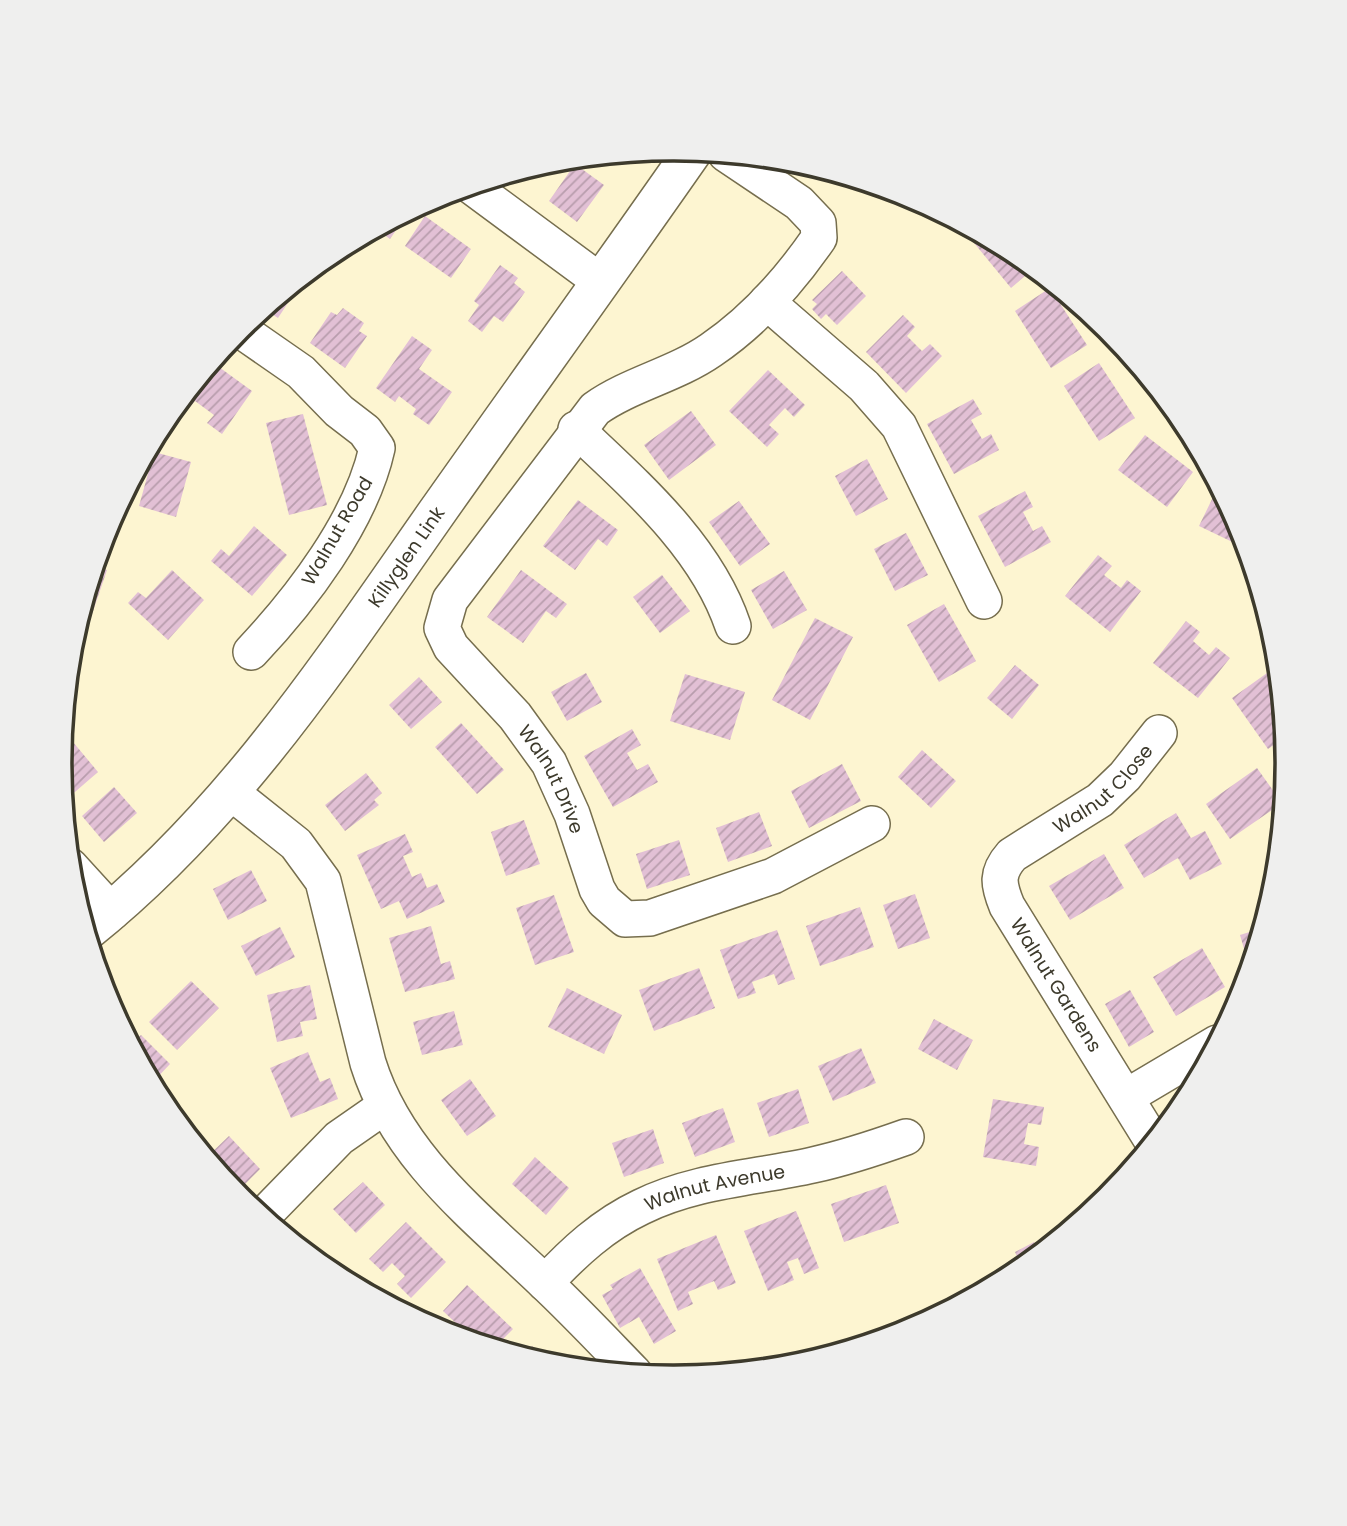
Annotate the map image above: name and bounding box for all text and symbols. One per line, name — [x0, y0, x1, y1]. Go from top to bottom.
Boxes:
street label: Walnut Road — [295, 472, 379, 590]
street label: Killyglen Link — [361, 501, 451, 613]
street label: Walnut Drive — [512, 719, 591, 837]
street label: Walnut Close — [1047, 738, 1159, 840]
street label: Walnut Gardens — [1004, 913, 1108, 1057]
street label: Walnut Avenue — [640, 1157, 787, 1217]

